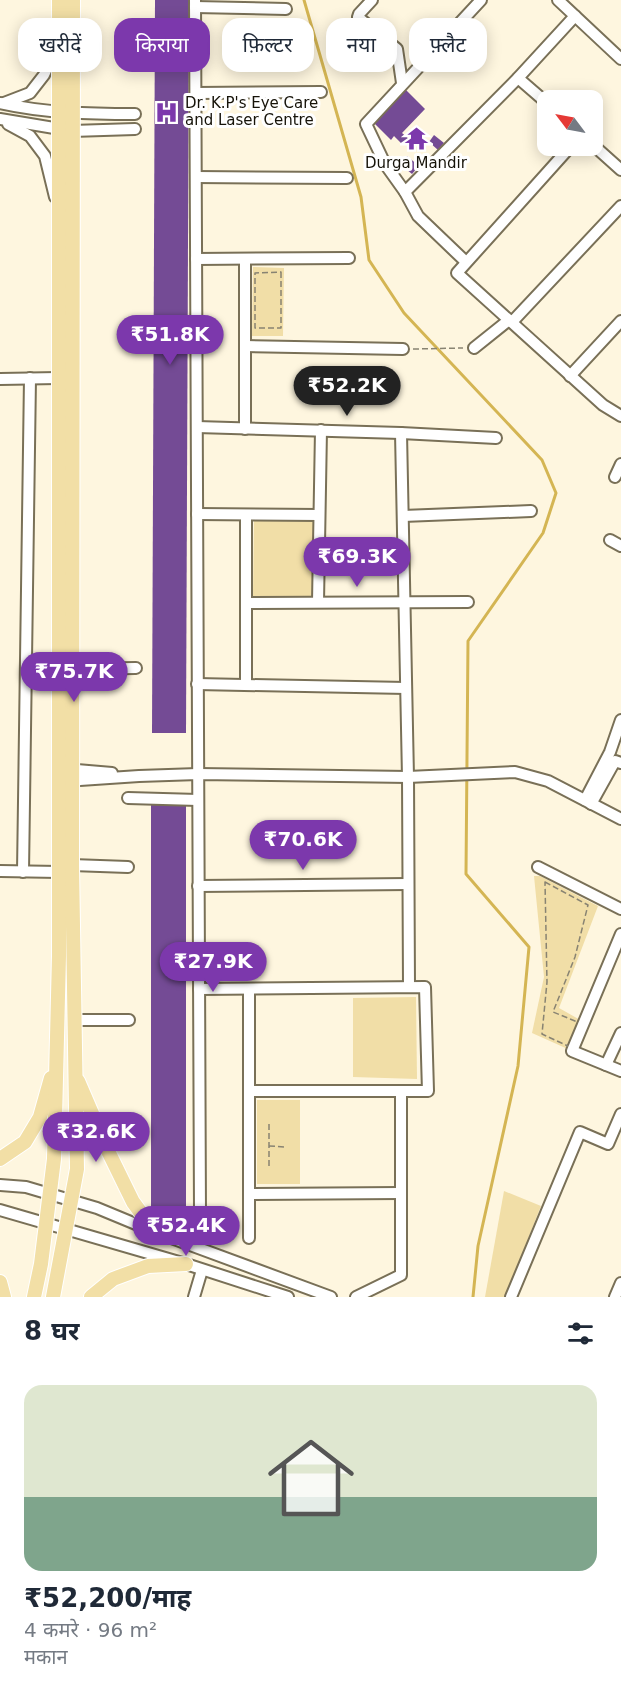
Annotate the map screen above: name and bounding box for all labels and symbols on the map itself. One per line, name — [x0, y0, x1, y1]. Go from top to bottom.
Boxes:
north arrow — [537, 90, 603, 156]
place label: Dr. K.P's Eye Care and Laser Centre — [185, 94, 318, 129]
hospital icon: Dr. K.P's Eye Care and Laser Centre — [154, 99, 180, 125]
temple icon: Durga Mandir — [403, 126, 429, 152]
place label: Durga Mandir — [365, 154, 468, 172]
pin: ₹51.8K — [121, 315, 219, 366]
pin: ₹52.2K — [298, 366, 396, 417]
pin: ₹69.3K — [308, 537, 406, 588]
pin: ₹75.7K — [25, 652, 123, 703]
pin: ₹70.6K — [254, 820, 352, 871]
pin: ₹27.9K — [164, 942, 262, 993]
pin: ₹32.6K — [47, 1112, 145, 1163]
pin: ₹52.4K — [137, 1206, 235, 1257]

